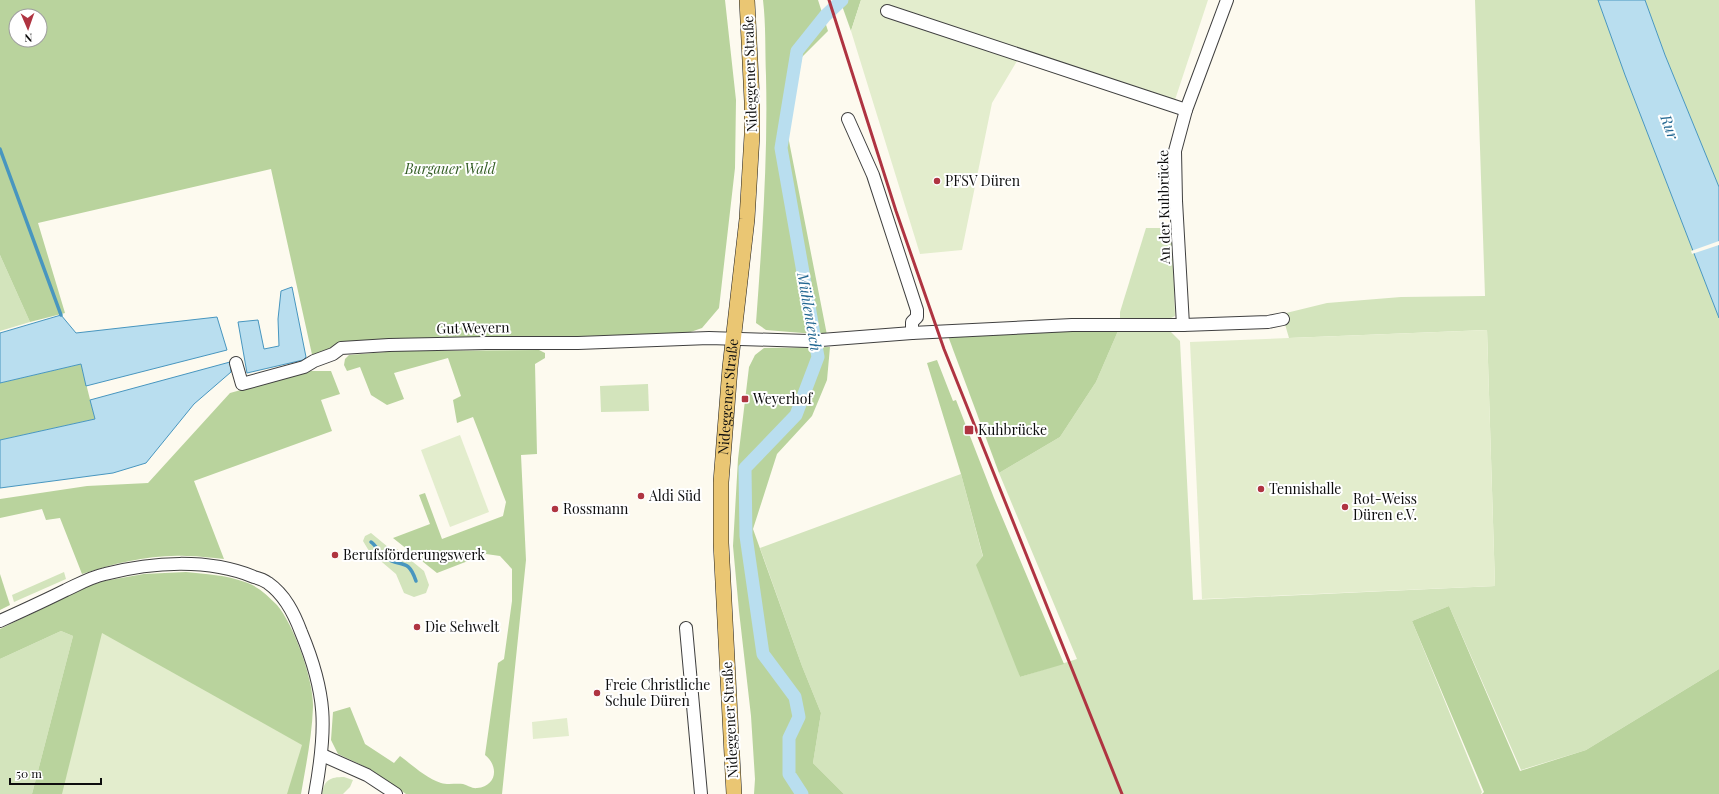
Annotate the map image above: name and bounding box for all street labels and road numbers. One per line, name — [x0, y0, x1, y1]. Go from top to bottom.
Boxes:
street label: Nideggener Straße — [738, 15, 761, 133]
street label: An der Kuhbrücke — [1153, 150, 1174, 265]
street label: Gut Weyern — [436, 317, 510, 338]
street label: Nideggener Straße — [713, 337, 742, 455]
street label: Nideggener Straße — [717, 661, 742, 779]

